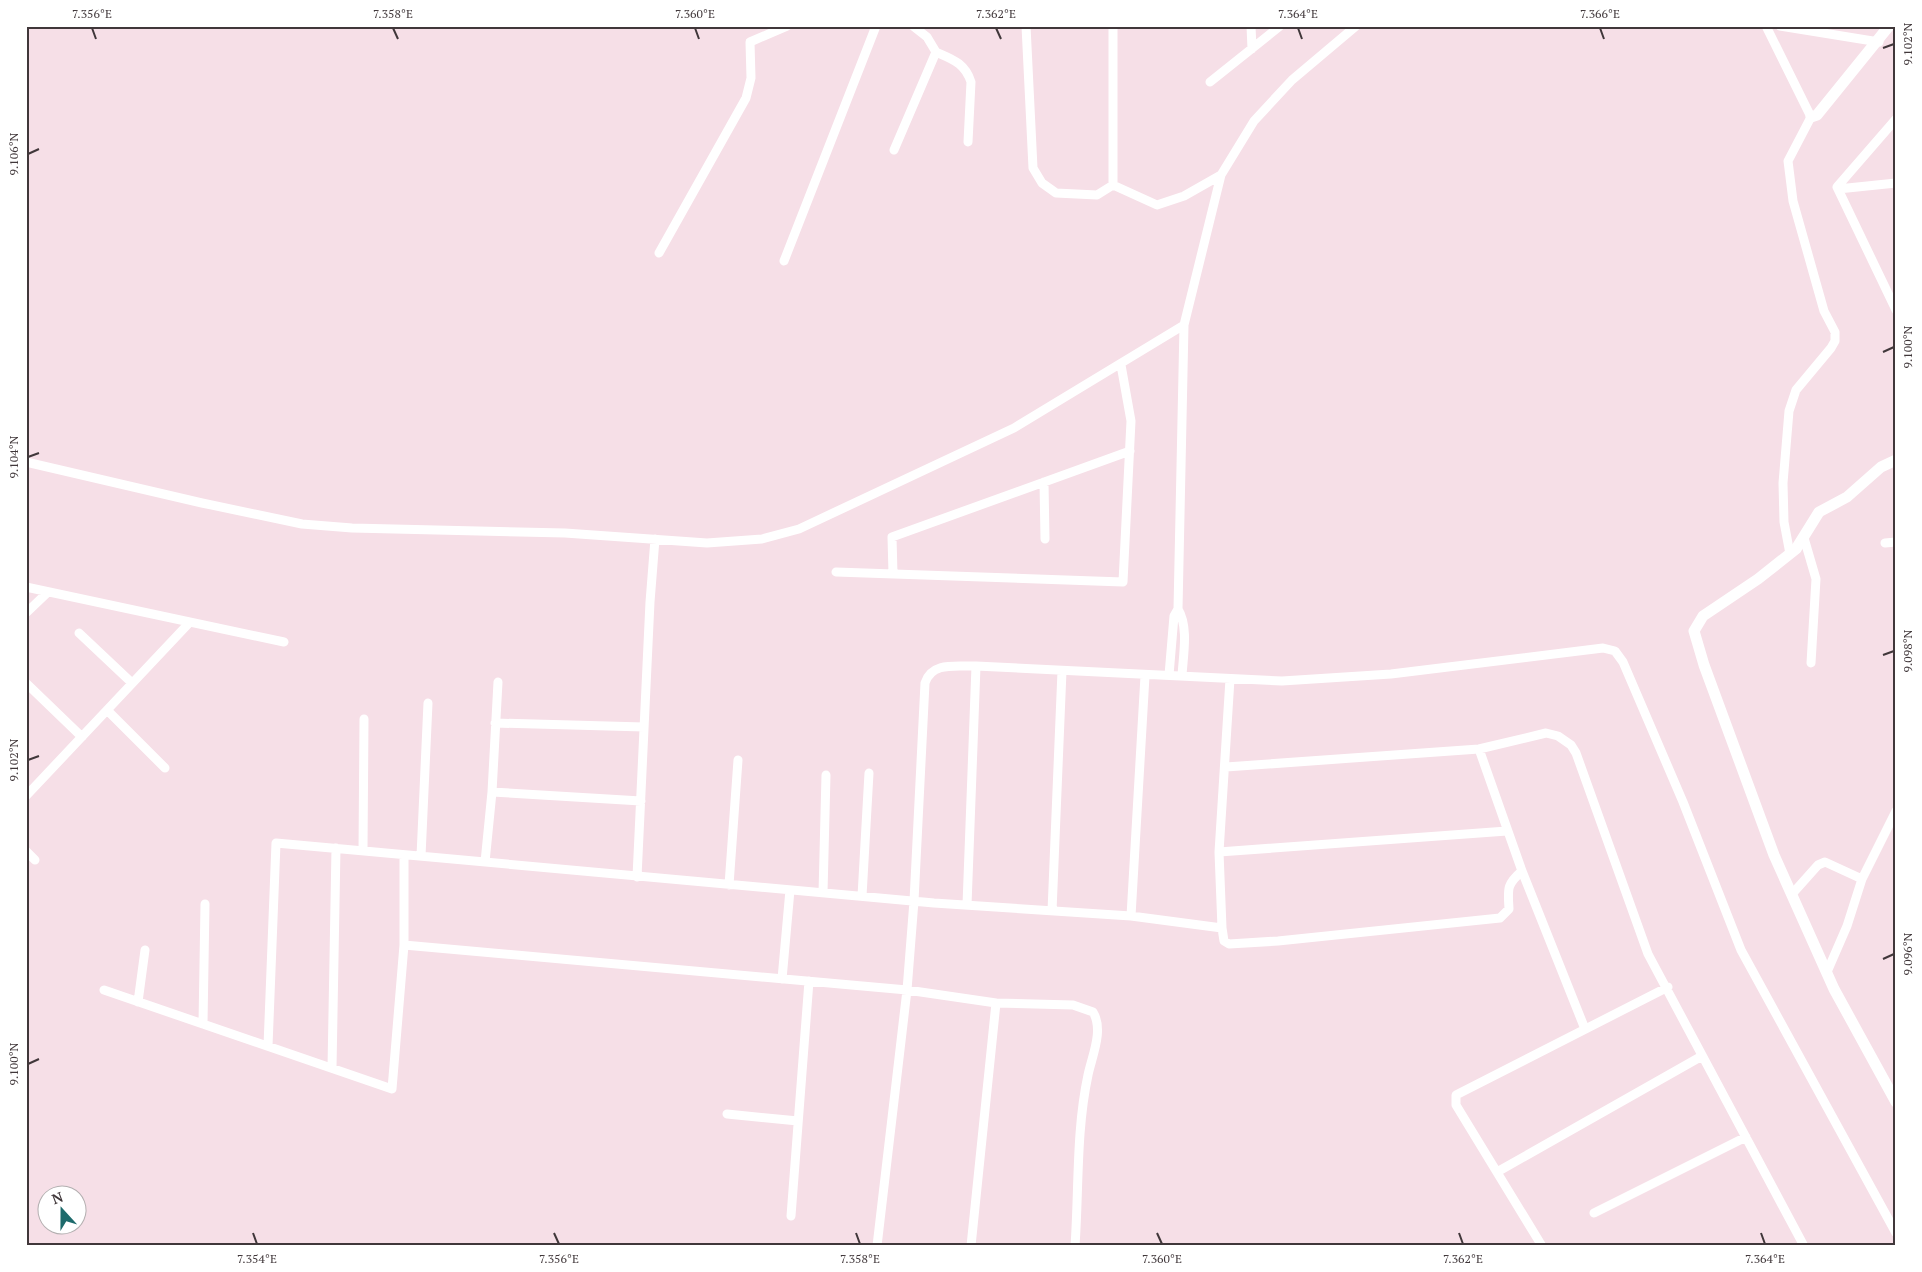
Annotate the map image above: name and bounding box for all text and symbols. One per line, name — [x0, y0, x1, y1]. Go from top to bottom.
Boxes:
text: 7.356°E — [72, 6, 112, 21]
text: 7.358°E — [373, 6, 413, 21]
text: 7.360°E — [675, 6, 715, 21]
text: 7.362°E — [976, 6, 1016, 21]
text: 7.364°E — [1278, 6, 1318, 21]
text: 7.366°E — [1580, 6, 1620, 21]
text: 9.102°N — [1900, 22, 1915, 65]
text: 9.106°N — [6, 132, 21, 175]
text: 9.100°N — [1900, 325, 1915, 368]
text: 9.104°N — [6, 435, 21, 478]
text: 9.098°N — [1900, 629, 1915, 672]
text: 9.102°N — [6, 738, 21, 781]
text: 9.096°N — [1900, 932, 1915, 975]
text: 9.100°N — [6, 1042, 21, 1085]
north arrow — [38, 1184, 88, 1234]
text: N — [49, 1186, 66, 1208]
text: 7.354°E — [237, 1251, 277, 1266]
text: 7.356°E — [539, 1251, 579, 1266]
text: 7.358°E — [840, 1251, 880, 1266]
text: 7.360°E — [1142, 1251, 1182, 1266]
text: 7.362°E — [1443, 1251, 1483, 1266]
text: 7.364°E — [1745, 1251, 1785, 1266]

